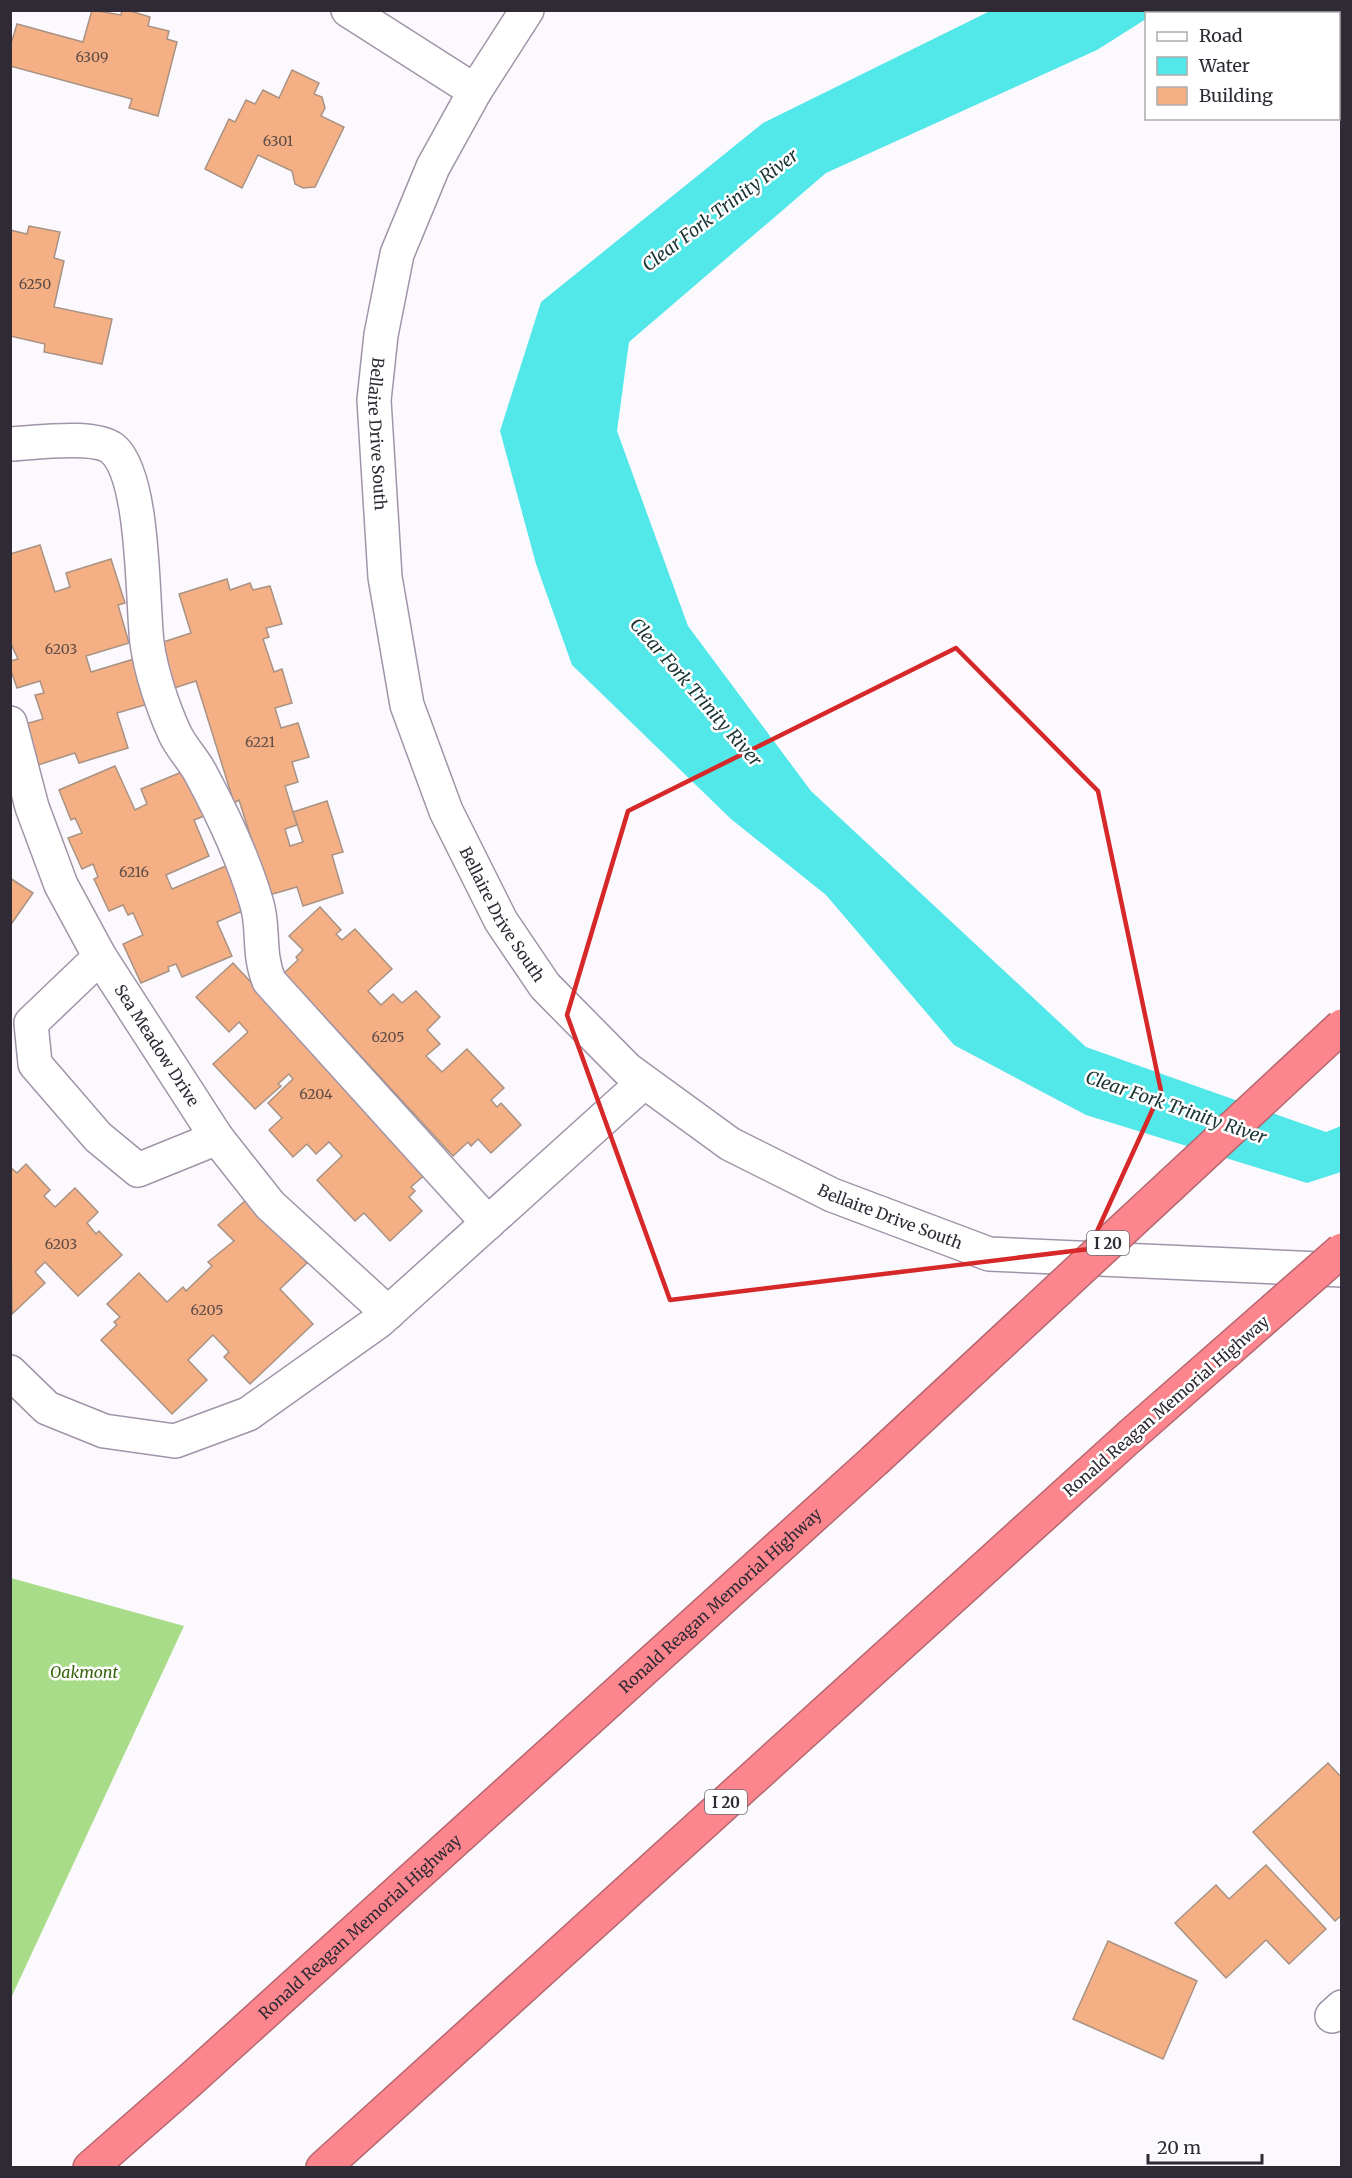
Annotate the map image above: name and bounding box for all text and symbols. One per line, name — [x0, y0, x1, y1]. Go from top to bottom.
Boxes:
legend — [1145, 12, 1340, 120]
text: Road — [1199, 24, 1243, 47]
house number: 6309 — [76, 48, 108, 66]
text: Water — [1198, 54, 1250, 77]
text: Building — [1199, 84, 1273, 107]
house number: 6301 — [263, 132, 293, 150]
water label: Clear Fork Trinity River — [637, 143, 803, 276]
house number: 6250 — [19, 275, 51, 293]
street label: Bellaire Drive South — [364, 356, 391, 511]
water label: Clear Fork Trinity River — [625, 613, 767, 772]
house number: 6203 — [45, 640, 77, 658]
house number: 6221 — [245, 733, 275, 751]
street label: Bellaire Drive South — [455, 843, 549, 986]
house number: 6216 — [119, 863, 149, 881]
street label: Sea Meadow Drive — [110, 981, 204, 1110]
house number: 6205 — [372, 1028, 404, 1046]
water label: Clear Fork Trinity River — [1083, 1065, 1270, 1149]
house number: 6204 — [299, 1085, 333, 1103]
street label: Bellaire Drive South — [814, 1180, 966, 1253]
road number: I 20 — [1087, 1231, 1129, 1255]
house number: 6203 — [45, 1235, 77, 1253]
house number: 6205 — [191, 1301, 223, 1319]
street label: Ronald Reagan Memorial Highway — [1059, 1311, 1273, 1501]
street label: Ronald Reagan Memorial Highway — [615, 1503, 826, 1697]
park label: Oakmont — [50, 1662, 118, 1682]
road number: I 20 — [705, 1790, 747, 1814]
street label: Ronald Reagan Memorial Highway — [254, 1829, 466, 2023]
scale bar — [1148, 2127, 1262, 2165]
text: 20 m — [1157, 2136, 1201, 2159]

